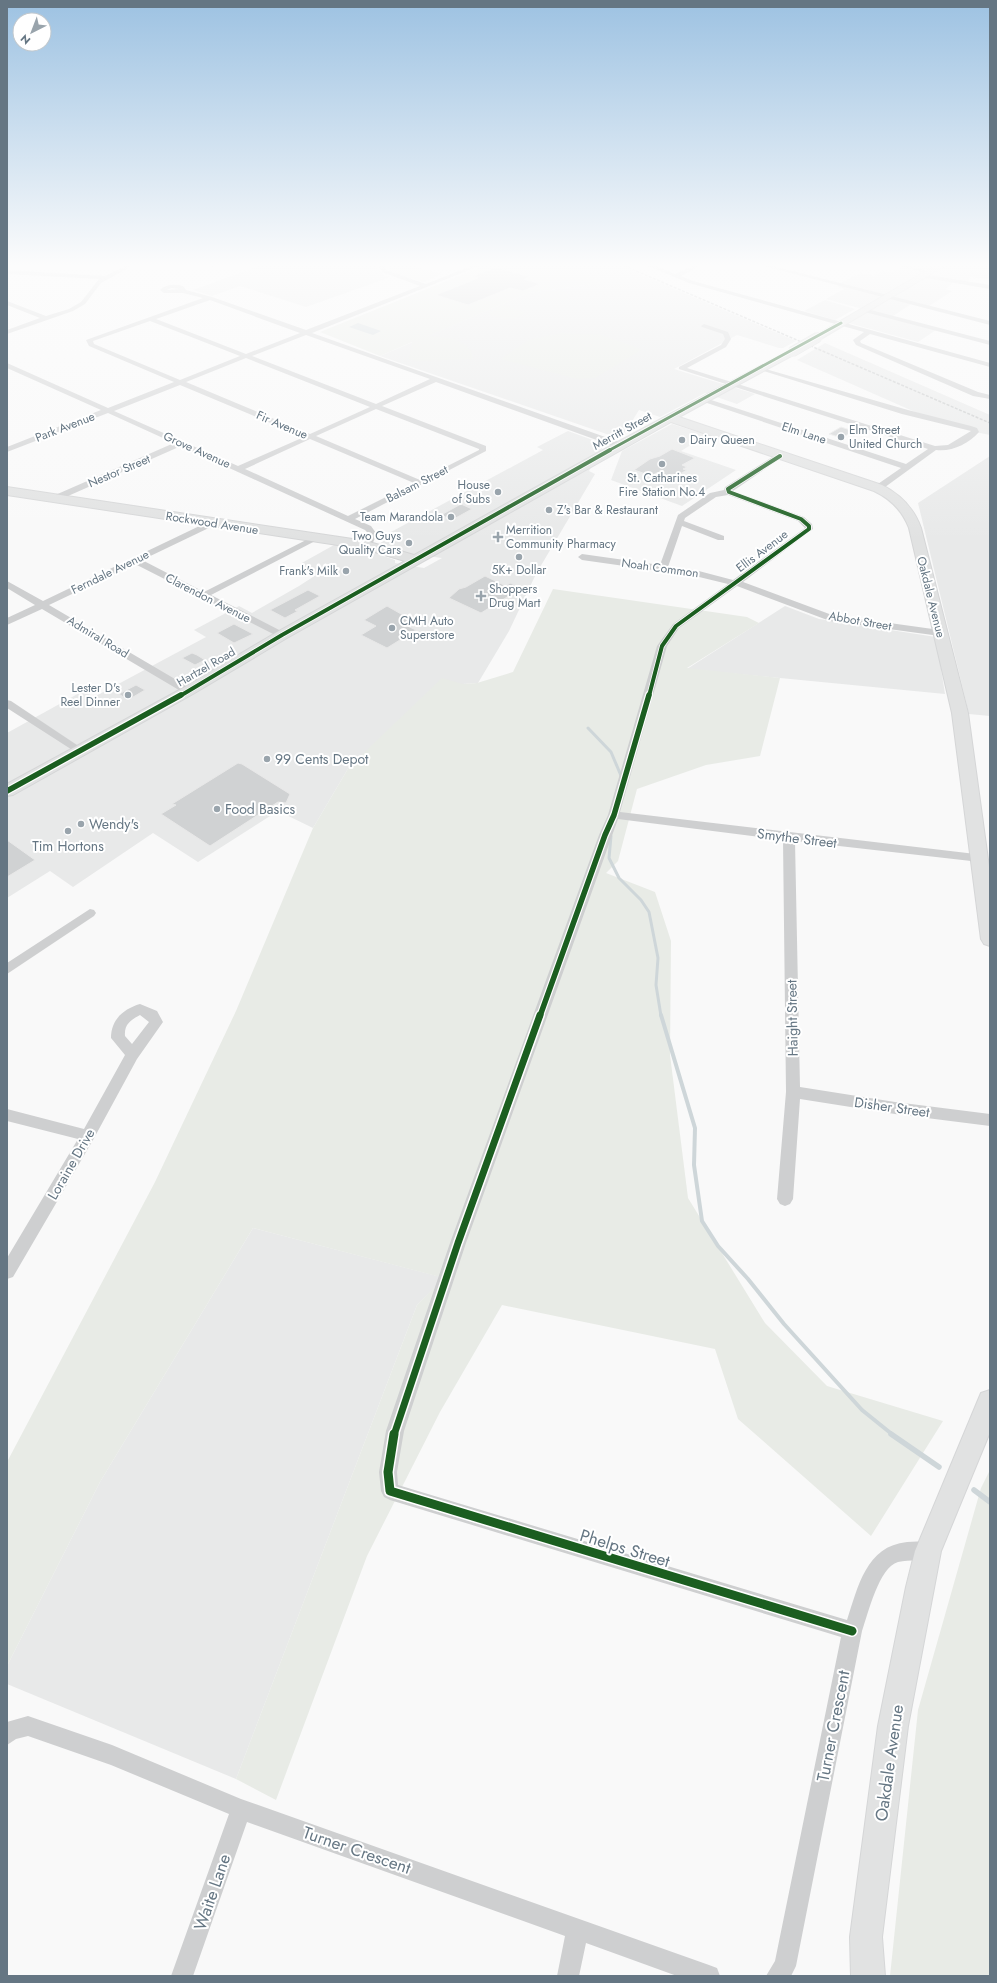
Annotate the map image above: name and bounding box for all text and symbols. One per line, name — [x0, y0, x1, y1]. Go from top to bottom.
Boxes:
north arrow — [12, 12, 52, 52]
text: N — [17, 31, 34, 48]
street label: Fir Avenue — [254, 406, 310, 444]
street label: Park Avenue — [33, 407, 97, 447]
street label: Merritt Street — [589, 407, 655, 455]
street label: Elm Lane — [779, 417, 829, 449]
place label: Elm Street United Church — [849, 421, 922, 453]
street label: Grove Avenue — [161, 427, 233, 473]
place label: Dairy Queen — [690, 431, 755, 449]
marker: Elm Street United Church — [836, 432, 846, 442]
marker: Dairy Queen — [677, 435, 687, 445]
street label: Nestor Street — [85, 450, 153, 492]
marker: St. Catharines Fire Station No.4 — [657, 459, 667, 469]
street label: Balsam Street — [383, 461, 451, 507]
place label: St. Catharines Fire Station No.4 — [619, 469, 705, 501]
place label: House of Subs — [452, 476, 490, 508]
marker: House of Subs — [493, 487, 503, 497]
place label: Z's Bar & Restaurant — [557, 501, 658, 519]
marker: Z's Bar & Restaurant — [544, 505, 554, 515]
street label: Rockwood Avenue — [164, 507, 260, 539]
place label: Team Marandola — [360, 508, 443, 526]
marker: Team Marandola — [446, 512, 456, 522]
place label: Merrition Community Pharmacy — [506, 521, 617, 553]
street label: Ellis Avenue — [732, 525, 792, 577]
place label: Two Guys Quality Cars — [339, 527, 401, 559]
marker: Merrition Community Pharmacy — [493, 532, 503, 542]
marker: Two Guys Quality Cars — [404, 538, 414, 548]
street label: Ferndale Avenue — [68, 545, 152, 599]
marker: 5K+ Dollar — [514, 552, 524, 562]
street label: Noah Common — [620, 554, 700, 582]
street label: Oakdale Avenue — [912, 555, 950, 639]
place label: 5K+ Dollar — [492, 561, 547, 579]
place label: Frank's Milk — [279, 562, 339, 580]
marker: Frank's Milk — [341, 566, 351, 576]
street label: Clarendon Avenue — [162, 569, 254, 627]
place label: Shoppers Drug Mart — [489, 580, 541, 612]
marker: Shoppers Drug Mart — [476, 591, 486, 601]
street label: Abbot Street — [827, 607, 893, 635]
street label: Admiral Road — [64, 611, 132, 663]
place label: CMH Auto Superstore — [400, 612, 454, 644]
marker: CMH Auto Superstore — [387, 623, 397, 633]
street label: Hartzel Road — [173, 643, 239, 691]
place label: Lester D's Reel Dinner — [60, 679, 121, 711]
marker: Lester D's Reel Dinner — [123, 690, 133, 700]
place label: 99 Cents Depot — [275, 749, 369, 769]
marker: 99 Cents Depot — [262, 754, 272, 764]
place label: Food Basics — [225, 799, 296, 819]
marker: Food Basics — [212, 804, 222, 814]
place label: Wendy's — [89, 814, 139, 834]
marker: Wendy's — [76, 819, 86, 829]
street label: Smythe Street — [756, 823, 839, 853]
marker: Tim Hortons — [63, 826, 73, 836]
place label: Tim Hortons — [32, 836, 104, 856]
street label: Haight Street — [781, 979, 803, 1057]
street label: Disher Street — [853, 1092, 932, 1122]
street label: Loraine Drive — [43, 1125, 99, 1203]
street label: Phelps Street — [577, 1523, 673, 1573]
street label: Turner Crescent — [810, 1668, 856, 1784]
street label: Oakdale Avenue — [869, 1703, 909, 1823]
street label: Turner Crescent — [300, 1820, 414, 1880]
street label: Waite Lane — [188, 1850, 236, 1933]

